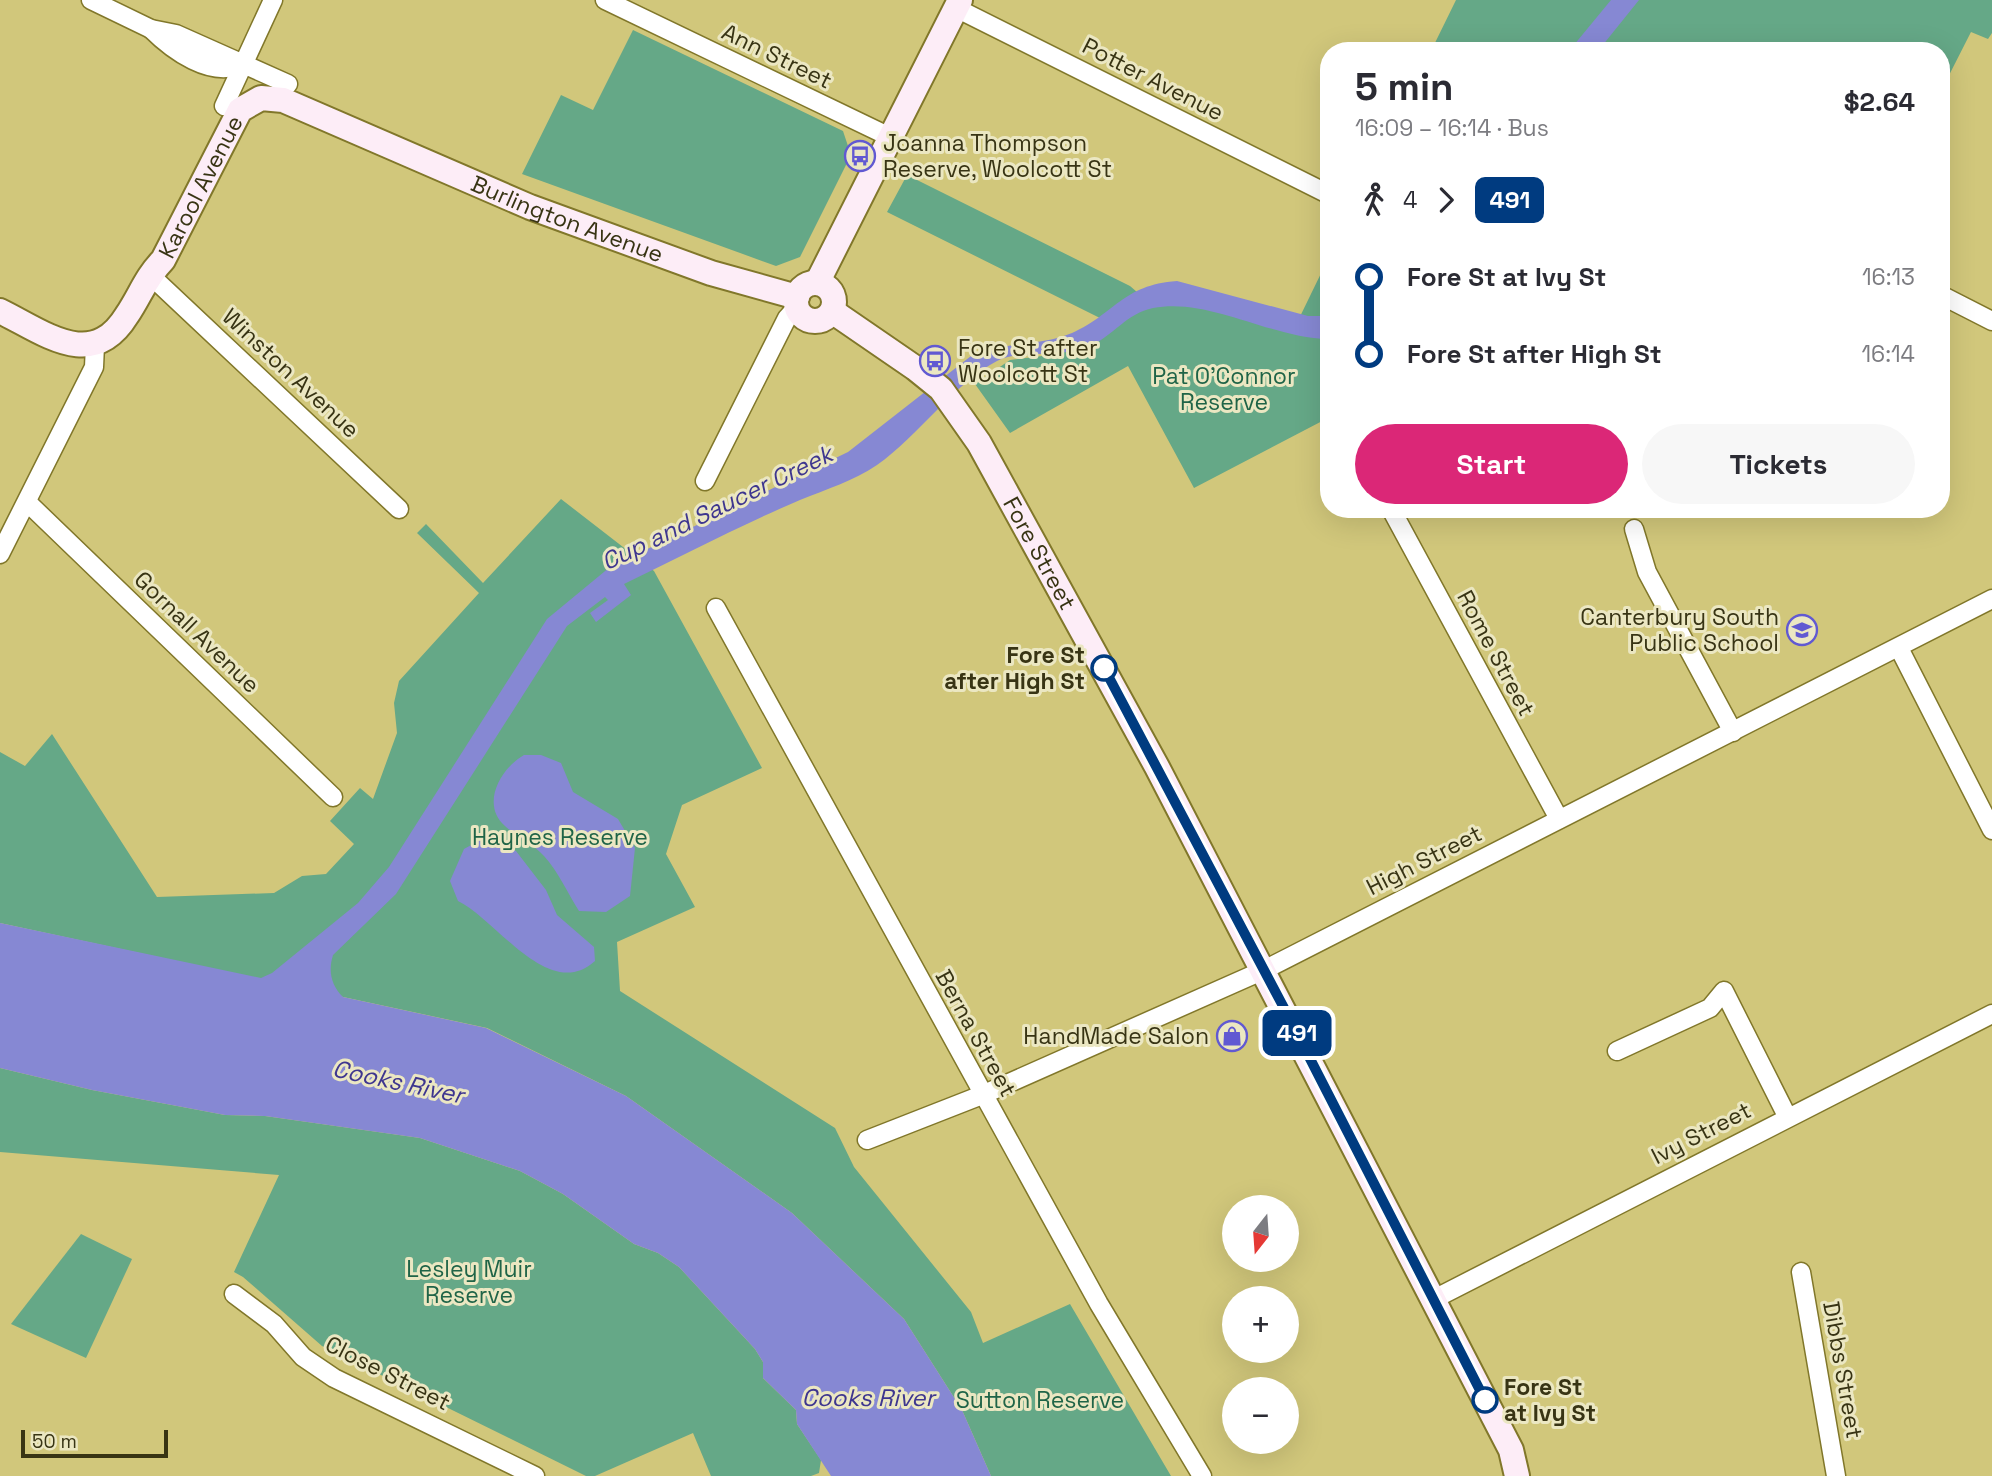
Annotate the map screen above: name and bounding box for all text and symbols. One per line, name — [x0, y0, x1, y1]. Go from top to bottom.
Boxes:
street label: Ann Street — [717, 16, 837, 96]
street label: Potter Avenue — [1077, 31, 1229, 127]
text: 5 min — [1355, 63, 1453, 111]
text: $2.64 — [1844, 85, 1915, 119]
street label: Karool Avenue — [151, 110, 250, 263]
text: 16:09 – 16:14 · Bus — [1355, 113, 1549, 143]
place label: Joanna Thompson Reserve, Woolcott St — [883, 128, 1112, 184]
bus stop icon: Joanna Thompson Reserve, Woolcott St — [843, 139, 877, 173]
street label: Burlington Avenue — [467, 168, 668, 269]
icon: walk — [1355, 181, 1393, 219]
icon: forward — [1427, 181, 1465, 219]
text: 491 — [1489, 184, 1530, 215]
text: 4 — [1403, 185, 1417, 215]
text: Fore St at Ivy St — [1407, 260, 1606, 294]
text: 16:13 — [1862, 262, 1915, 292]
street label: Winston Avenue — [216, 302, 366, 444]
place label: Fore St after Woolcott St — [958, 333, 1098, 389]
text: Fore St after High St — [1407, 337, 1662, 371]
text: 16:14 — [1862, 339, 1915, 369]
bus stop icon: Fore St after Woolcott St — [918, 344, 952, 378]
park label: Pat O'Connor Reserve — [1152, 361, 1296, 417]
button: Start — [1355, 424, 1628, 504]
button: Tickets — [1642, 424, 1915, 504]
water label: Cup and Saucer Creek — [596, 437, 840, 577]
street label: Fore Street — [996, 491, 1083, 615]
street label: Gornall Avenue — [128, 564, 266, 700]
street label: Rome Street — [1450, 585, 1542, 721]
place label: Canterbury South Public School — [1580, 602, 1779, 658]
school or university icon: Canterbury South Public School — [1785, 613, 1819, 647]
place label: Fore St after High St — [944, 640, 1085, 696]
marker: Fore St after High St — [1091, 655, 1117, 681]
street label: High Street — [1361, 818, 1487, 902]
park label: Haynes Reserve — [472, 822, 648, 852]
street label: Berna Street — [929, 964, 1023, 1102]
line badge: 491 — [1257, 1010, 1337, 1056]
text: 491 — [1277, 1017, 1317, 1048]
shop icon: HandMade Salon — [1215, 1019, 1249, 1053]
place label: HandMade Salon — [1023, 1021, 1209, 1051]
water label: Cooks River — [330, 1052, 469, 1111]
street label: Ivy Street — [1646, 1095, 1756, 1171]
north arrow — [1222, 1195, 1298, 1272]
map controls — [1222, 1195, 1299, 1454]
park label: Lesley Muir Reserve — [406, 1254, 532, 1310]
button: + — [1222, 1286, 1299, 1363]
street label: Dibbs Street — [1816, 1299, 1870, 1441]
street label: Close Street — [320, 1329, 456, 1417]
place label: Fore St at Ivy St — [1504, 1372, 1596, 1428]
button: − — [1222, 1377, 1299, 1454]
water label: Cooks River — [801, 1382, 938, 1413]
park label: Sutton Reserve — [956, 1385, 1124, 1415]
marker: Fore St at Ivy St — [1472, 1387, 1498, 1413]
scale bar — [21, 1427, 168, 1459]
text: 50 m — [32, 1429, 77, 1454]

